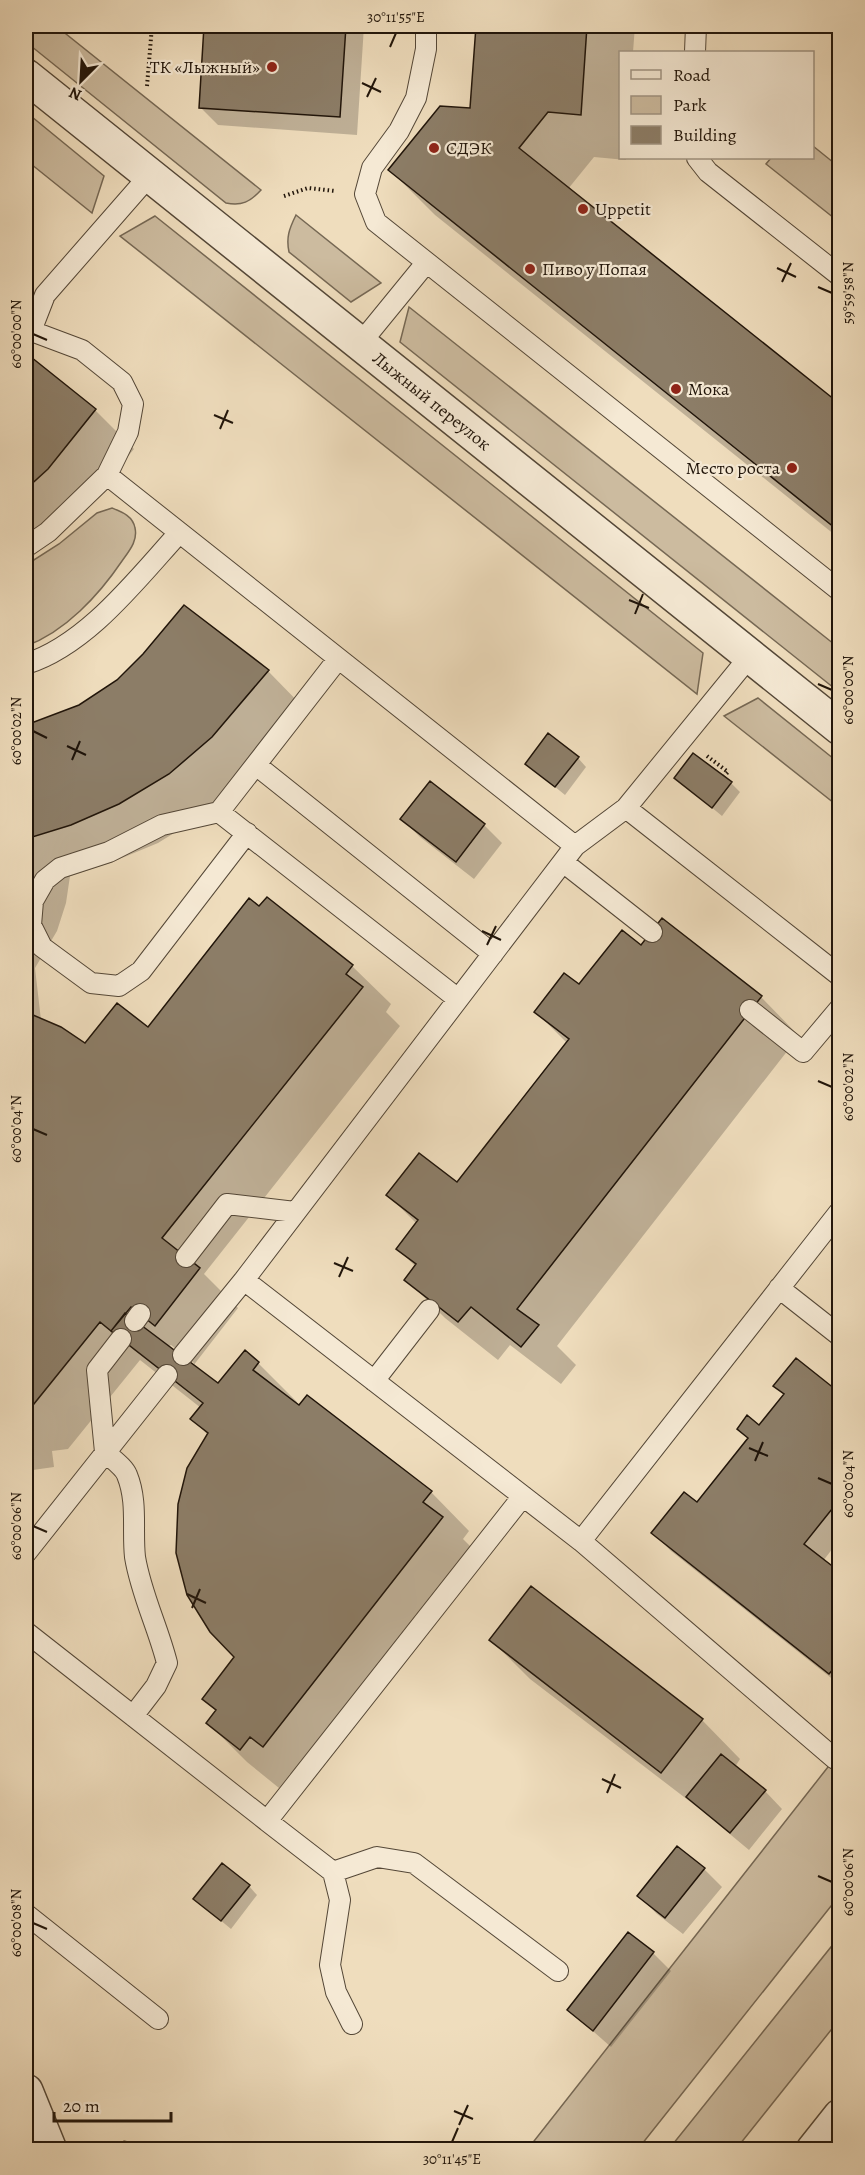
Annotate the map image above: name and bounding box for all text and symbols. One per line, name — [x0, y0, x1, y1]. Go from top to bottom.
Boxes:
text: 30°11'55"E — [367, 7, 425, 27]
north arrow — [51, 51, 111, 111]
legend — [619, 51, 814, 159]
place label: ТК «Лыжный» — [150, 55, 260, 79]
marker: ТК «Лыжный» — [265, 60, 279, 74]
text: Road — [673, 63, 711, 87]
text: N — [65, 81, 85, 106]
text: Park — [673, 93, 707, 117]
text: Building — [673, 123, 737, 147]
place label: СДЭК — [446, 136, 492, 160]
marker: СДЭК — [427, 141, 441, 155]
place label: Uppetit — [595, 197, 651, 221]
marker: Uppetit — [576, 202, 590, 216]
place label: Пиво у Попая — [542, 257, 647, 281]
text: 59°59'58"N — [838, 261, 858, 324]
marker: Пиво у Попая — [523, 262, 537, 276]
text: 60°00'00"N — [6, 299, 26, 369]
street label: Лыжный переулок — [368, 346, 496, 456]
place label: Мока — [688, 377, 730, 401]
marker: Мока — [669, 382, 683, 396]
place label: Место роста — [686, 456, 781, 480]
marker: Место роста — [785, 461, 799, 475]
text: 60°00'00"N — [838, 655, 858, 725]
text: 60°00'02"N — [6, 697, 26, 765]
text: 60°00'02"N — [838, 1053, 858, 1121]
text: 60°00'04"N — [6, 1095, 26, 1163]
text: 60°00'04"N — [838, 1450, 858, 1518]
text: 60°00'06"N — [6, 1492, 26, 1560]
text: 60°00'06"N — [838, 1848, 858, 1916]
text: 60°00'08"N — [6, 1888, 26, 1957]
scale bar — [54, 2085, 171, 2123]
text: 20 m — [63, 2094, 100, 2118]
text: 30°11'45"E — [423, 2149, 481, 2169]

